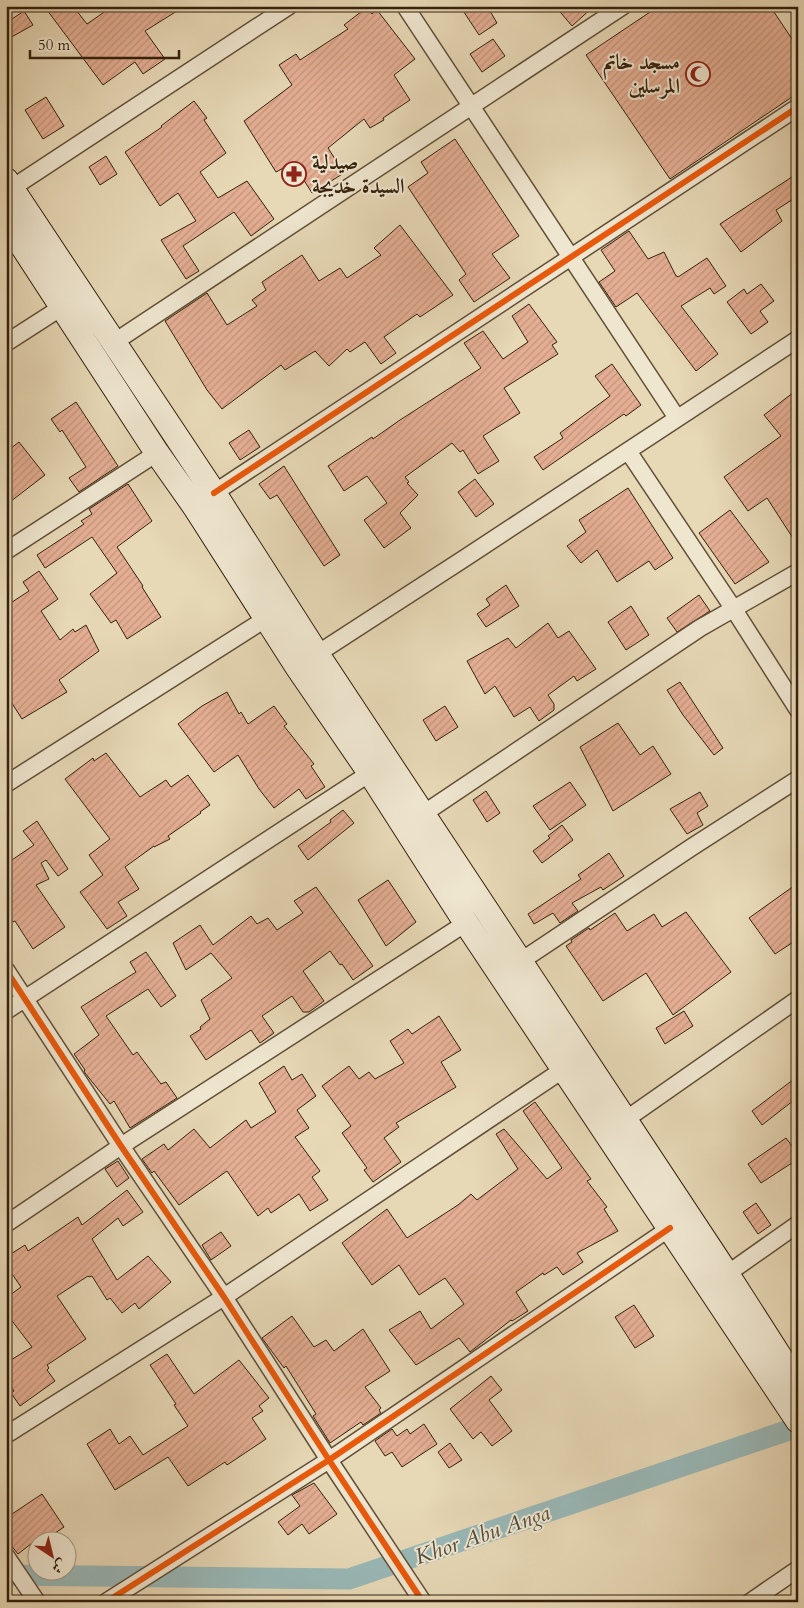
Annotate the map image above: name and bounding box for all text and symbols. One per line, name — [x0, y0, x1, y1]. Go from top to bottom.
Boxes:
scale bar — [30, 28, 179, 60]
text: 50 m — [38, 35, 70, 55]
place label: مسجد خاتم المرسلين — [603, 48, 680, 101]
mosque icon: مسجد خاتم المرسلين — [685, 61, 711, 87]
place label: صيدلية السيدة خديجة — [312, 148, 405, 201]
pharmacy icon: صيدلية السيدة خديجة — [281, 161, 307, 187]
water label: Khor Abu Anga — [411, 1498, 554, 1572]
north arrow — [28, 1530, 78, 1580]
text: ش — [48, 1554, 70, 1578]

